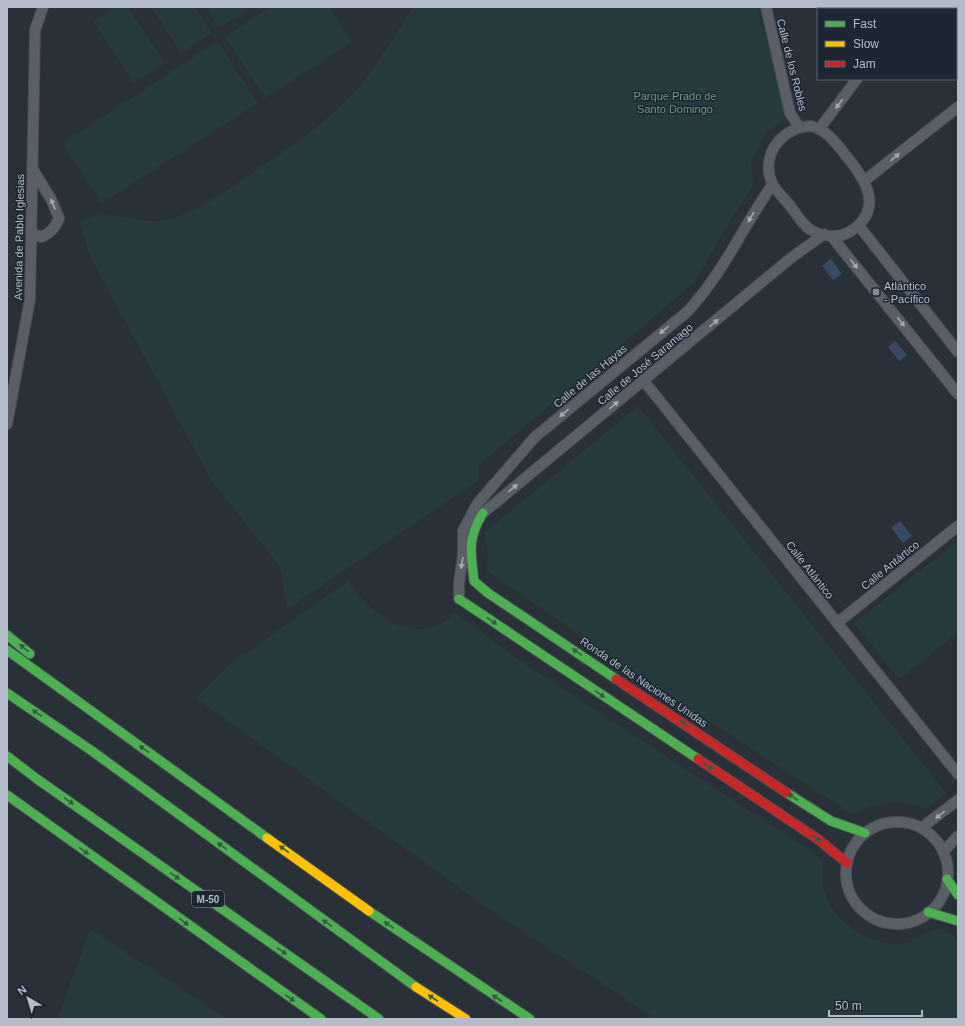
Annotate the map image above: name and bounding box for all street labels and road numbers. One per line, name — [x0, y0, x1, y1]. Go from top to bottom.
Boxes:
street label: Calle de los Robles — [775, 18, 809, 113]
street label: Avenida de Pablo Iglesias — [12, 173, 26, 300]
street label: Calle de José Saramago — [595, 321, 695, 407]
street label: Calle de las Hayas — [551, 342, 629, 410]
street label: Calle Antártico — [859, 538, 921, 592]
street label: Calle Atlántico — [784, 539, 836, 601]
street label: Ronda de las Naciones Unidas — [578, 635, 710, 729]
road number: M-50 — [192, 891, 224, 907]

